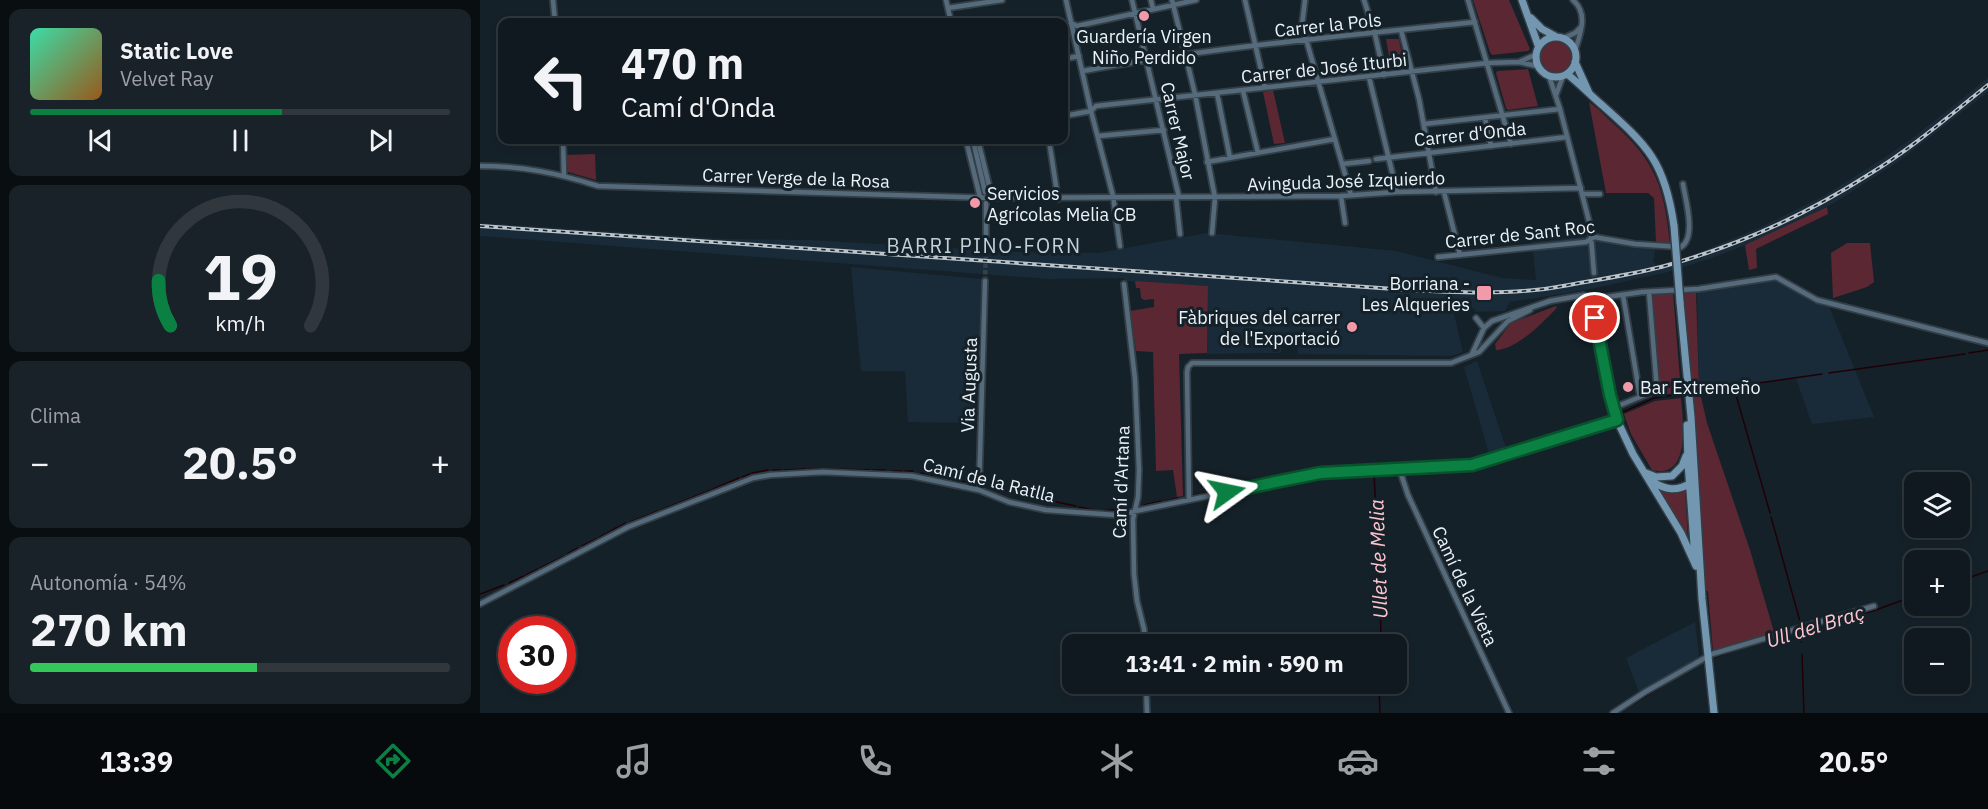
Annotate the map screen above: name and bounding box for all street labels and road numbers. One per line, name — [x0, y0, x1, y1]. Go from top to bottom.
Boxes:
street label: Carrer la Pols — [1273, 8, 1383, 42]
street label: Carrer de José Iturbi — [1240, 48, 1408, 88]
street label: Carrer Major — [1156, 80, 1201, 183]
street label: Carrer d'Onda — [1413, 117, 1527, 151]
street label: Carrer Verge de la Rosa — [702, 163, 891, 193]
street label: Avinguda José Izquierdo — [1247, 166, 1445, 196]
street label: Carrer de Sant Roc — [1444, 215, 1596, 253]
street label: Via Augusta — [956, 337, 982, 433]
street label: Camí d'Artana — [1108, 425, 1134, 539]
street label: Camí de la Ratlla — [921, 452, 1058, 508]
street label: Camí de la Vieta — [1427, 522, 1503, 650]

